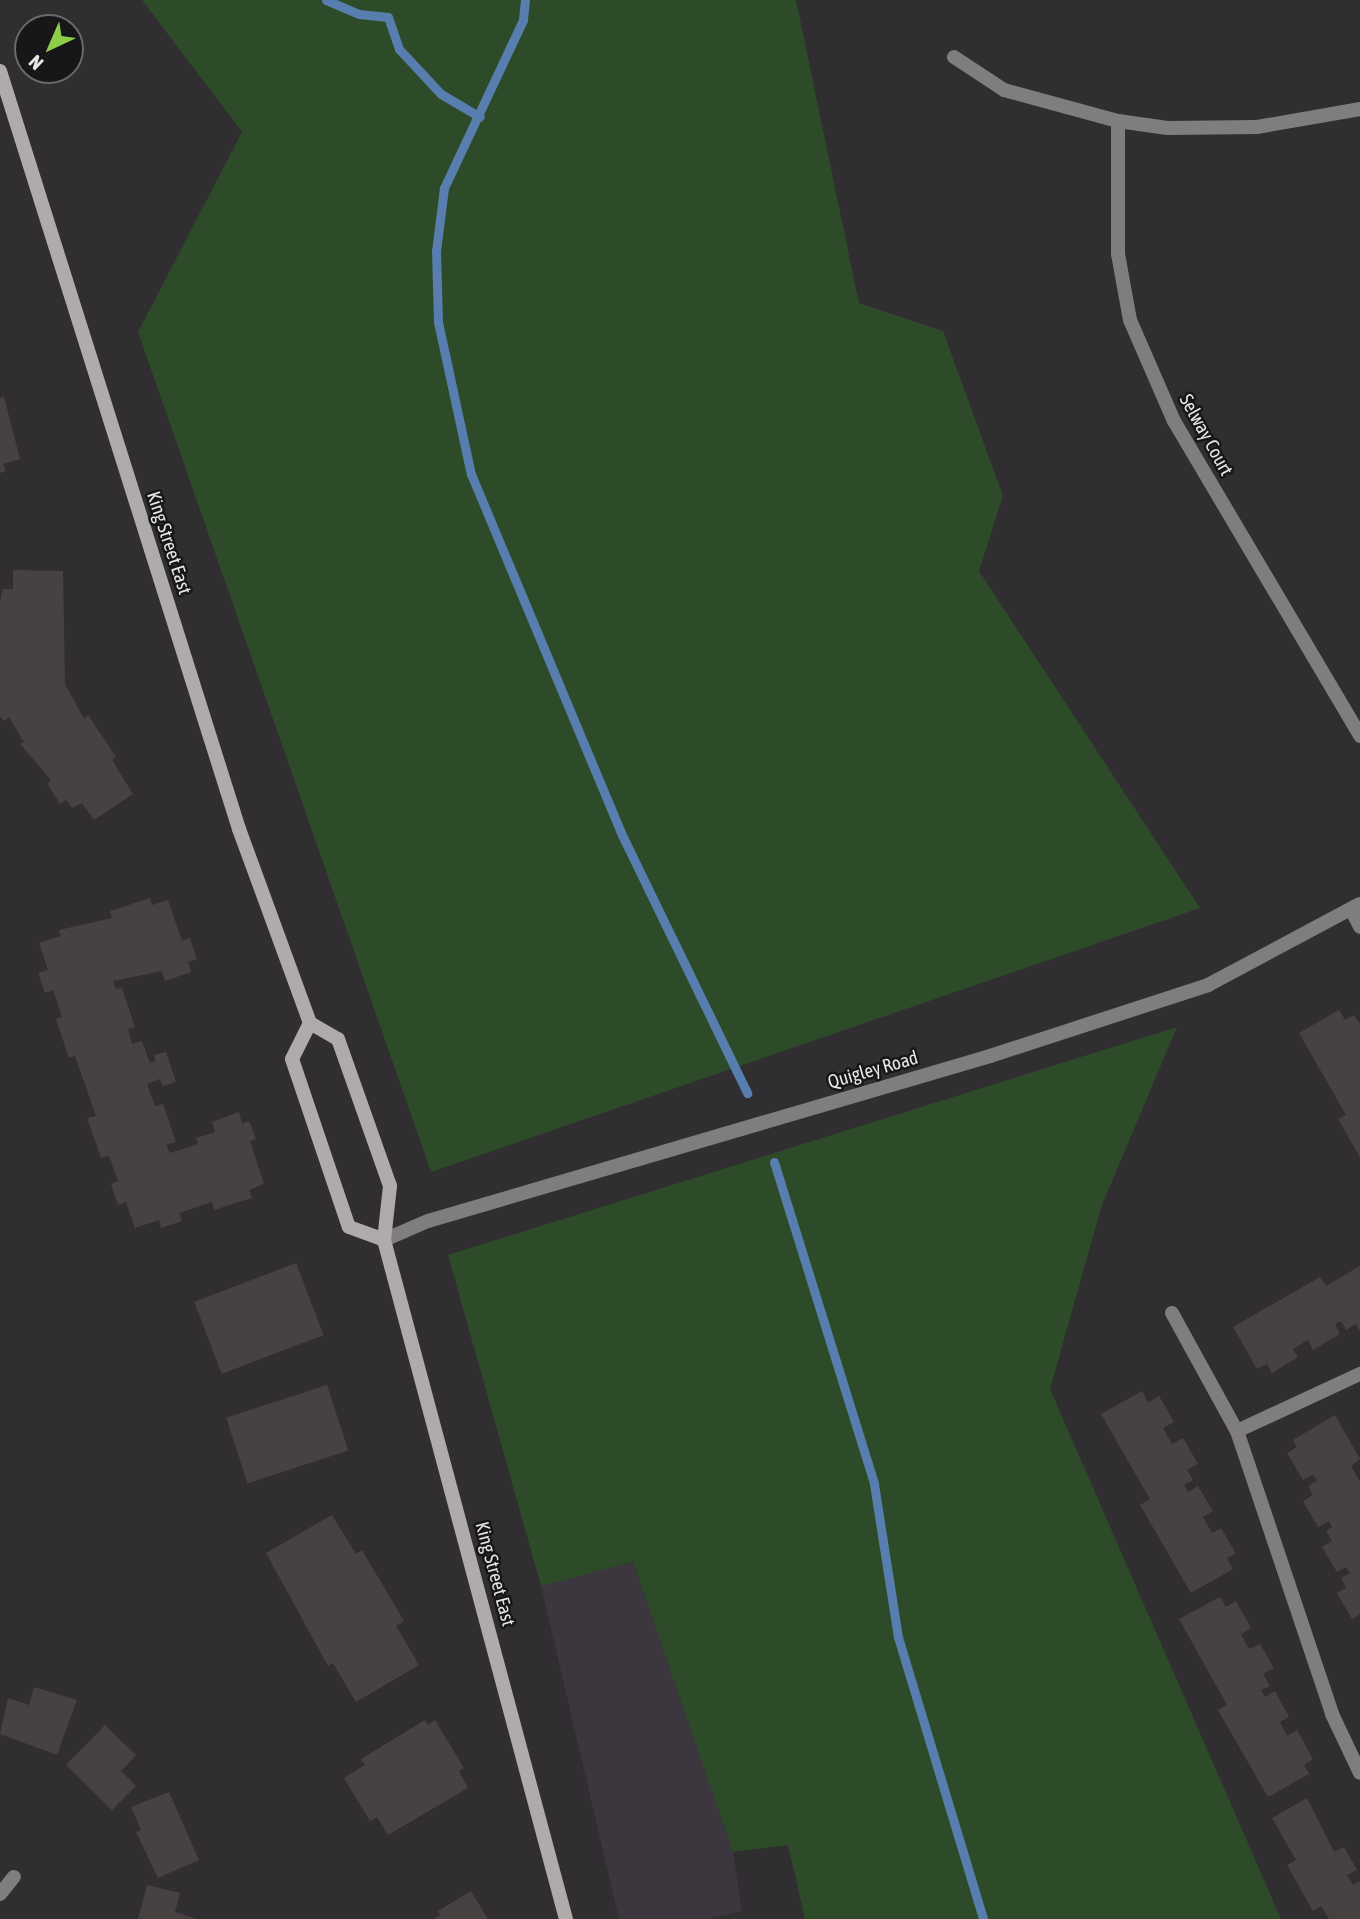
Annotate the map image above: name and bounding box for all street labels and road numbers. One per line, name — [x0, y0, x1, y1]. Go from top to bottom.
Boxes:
street label: Selway Court — [1174, 390, 1238, 480]
street label: King Street East — [142, 489, 196, 597]
street label: Quigley Road — [825, 1046, 921, 1094]
street label: King Street East — [470, 1519, 520, 1629]

